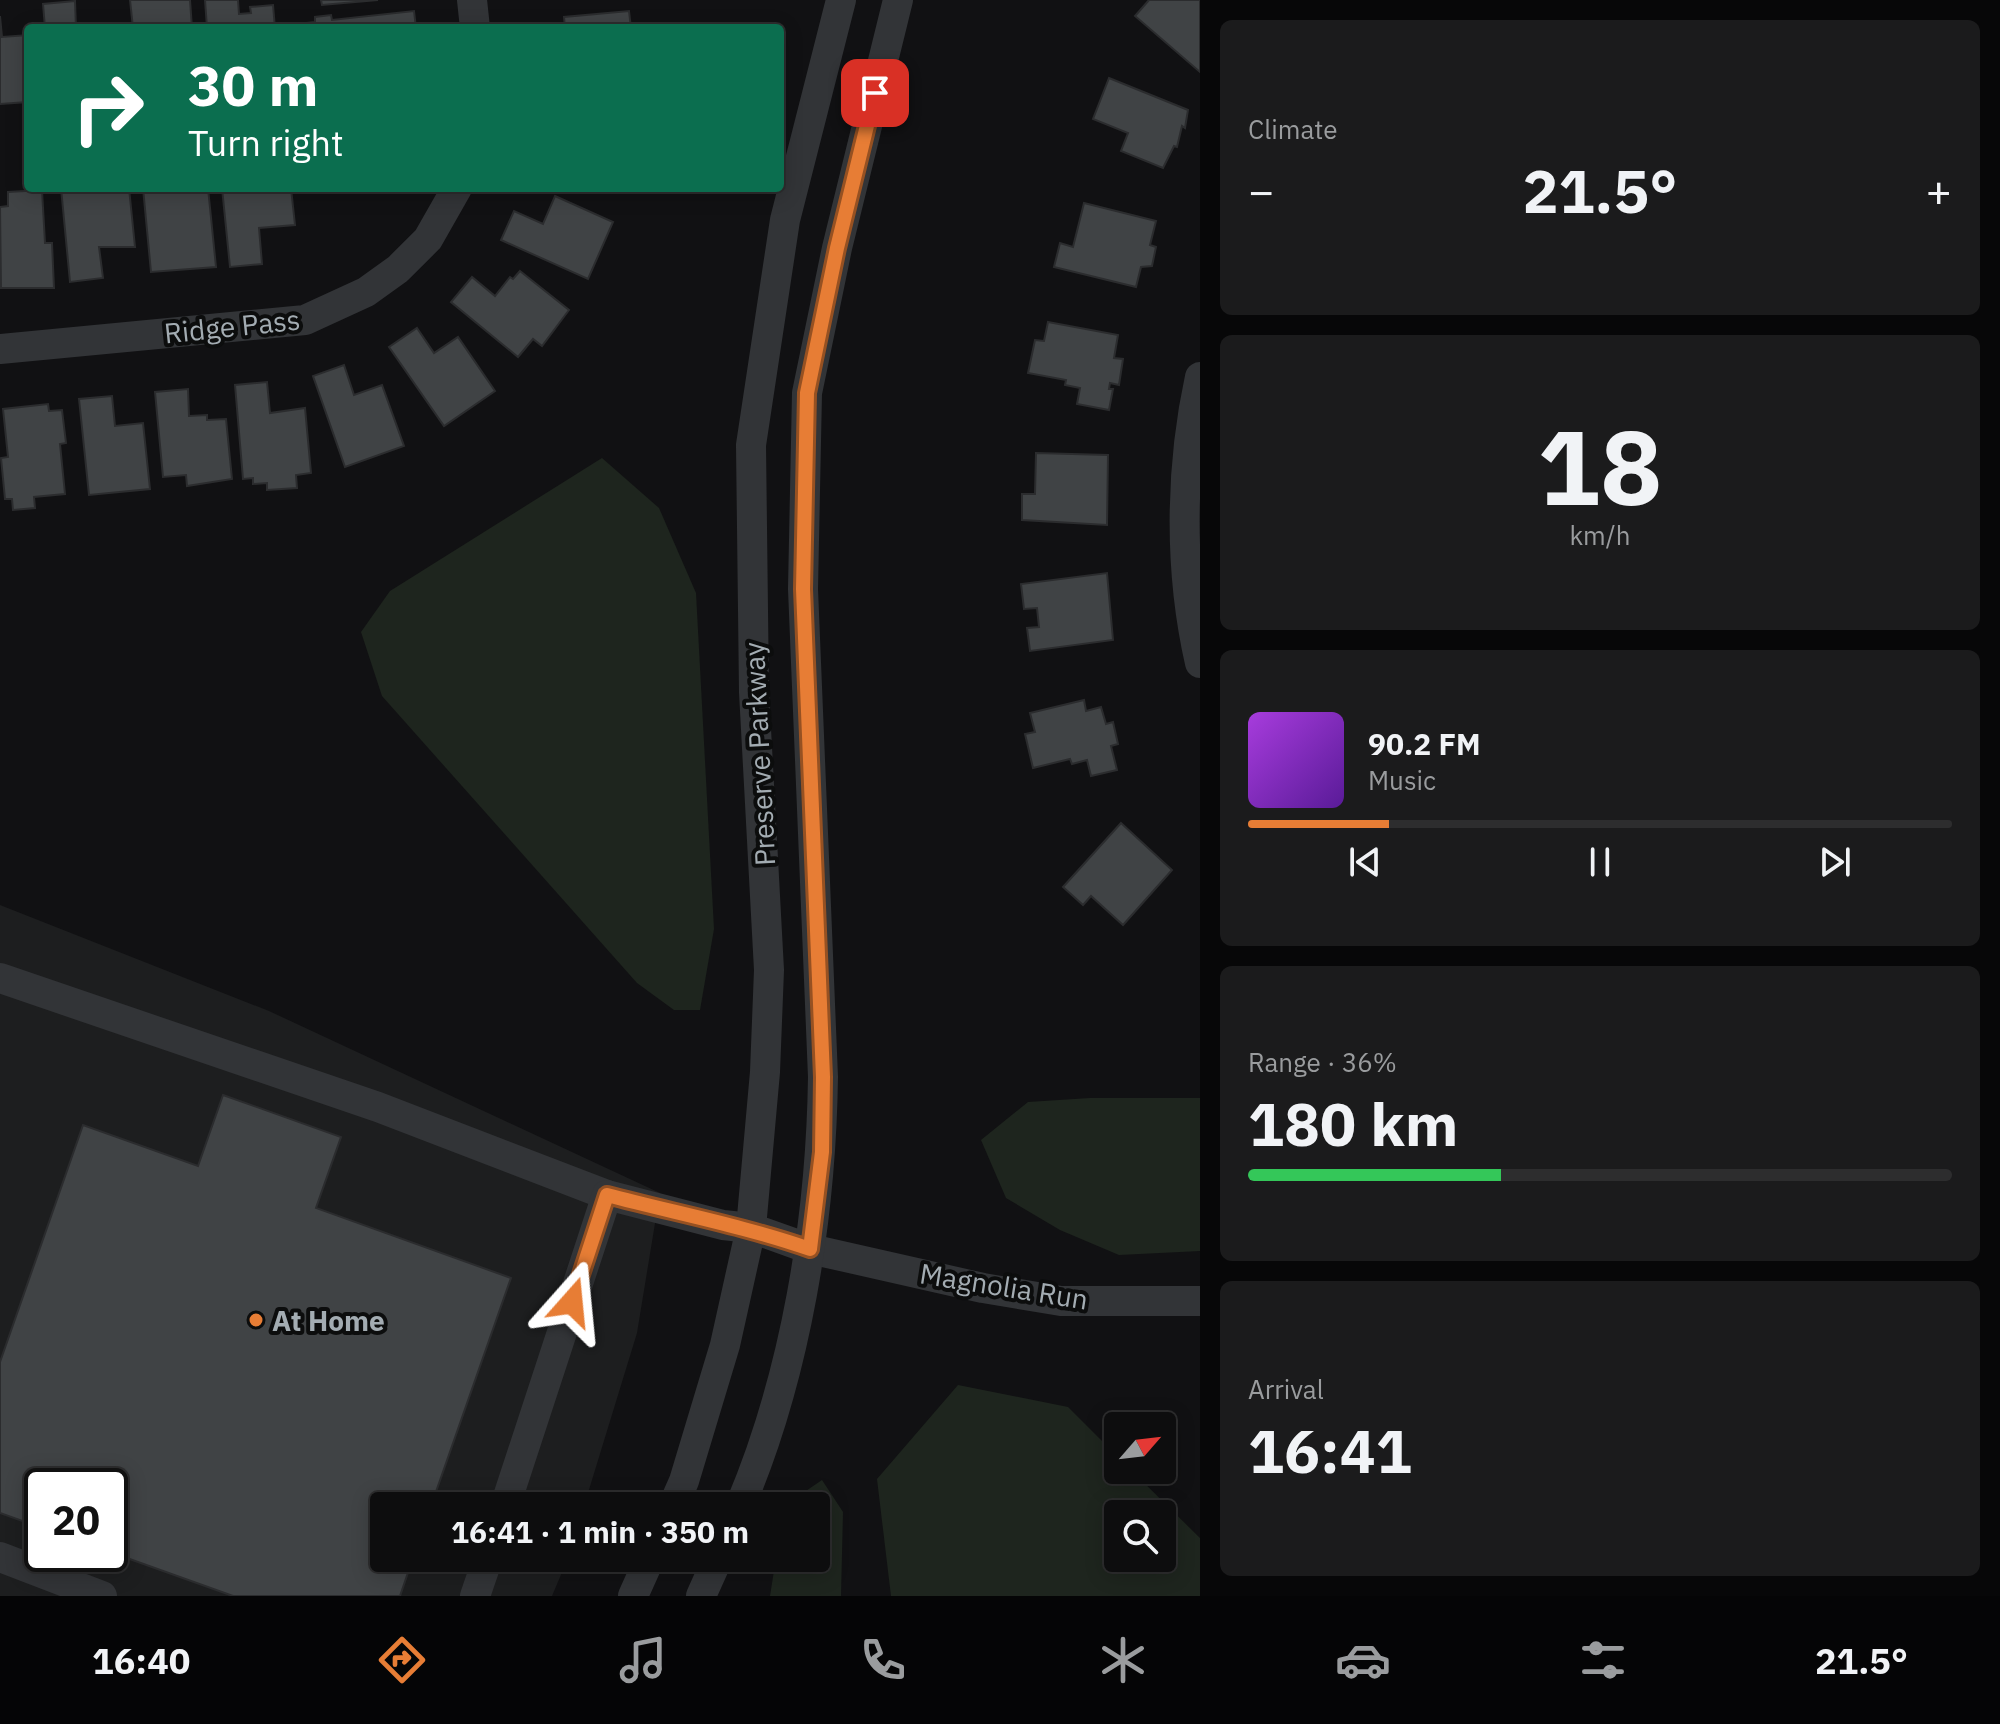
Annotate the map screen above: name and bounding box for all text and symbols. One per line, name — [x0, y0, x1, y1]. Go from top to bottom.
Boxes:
text: 30 m — [188, 49, 318, 121]
icon: right — [56, 56, 160, 160]
pin — [841, 59, 909, 127]
icon: arrive — [853, 71, 897, 115]
text: Climate — [1248, 112, 1338, 146]
text: Turn right — [188, 119, 344, 166]
text: 21.5° — [1523, 151, 1677, 230]
text: − — [1248, 162, 1274, 219]
text: + — [1926, 162, 1952, 219]
street label: Ridge Pass — [162, 300, 302, 352]
text: 18 — [1538, 398, 1662, 534]
text: km/h — [1569, 518, 1631, 552]
street label: Preserve Parkway — [735, 641, 783, 867]
text: 90.2 FM — [1368, 724, 1481, 763]
text: Music — [1368, 763, 1436, 797]
icon: previous — [1343, 840, 1387, 884]
icon: pause — [1578, 840, 1622, 884]
icon: next — [1813, 840, 1857, 884]
text: Range · 36% — [1248, 1045, 1397, 1079]
text: 180 km — [1248, 1084, 1458, 1163]
street label: Magnolia Run — [917, 1254, 1091, 1318]
position arrow — [530, 1260, 614, 1344]
place label: At Home — [272, 1302, 385, 1339]
marker: At Home — [247, 1311, 265, 1329]
text: Arrival — [1248, 1372, 1324, 1406]
text: 16:41 — [1248, 1411, 1412, 1490]
north arrow — [1104, 1412, 1176, 1484]
map controls — [1104, 1412, 1176, 1572]
speed limit sign: 20 — [24, 1468, 128, 1572]
button: search — [1104, 1500, 1176, 1572]
text: 16:41 · 1 min · 350 m — [451, 1512, 749, 1551]
icon: directions — [374, 1632, 430, 1688]
icon: music — [615, 1632, 671, 1688]
icon: phone — [855, 1632, 911, 1688]
icon: climate — [1095, 1632, 1151, 1688]
icon: car — [1335, 1632, 1391, 1688]
icon: filters — [1575, 1632, 1631, 1688]
text: 16:40 — [92, 1637, 190, 1684]
text: 21.5° — [1815, 1637, 1908, 1684]

